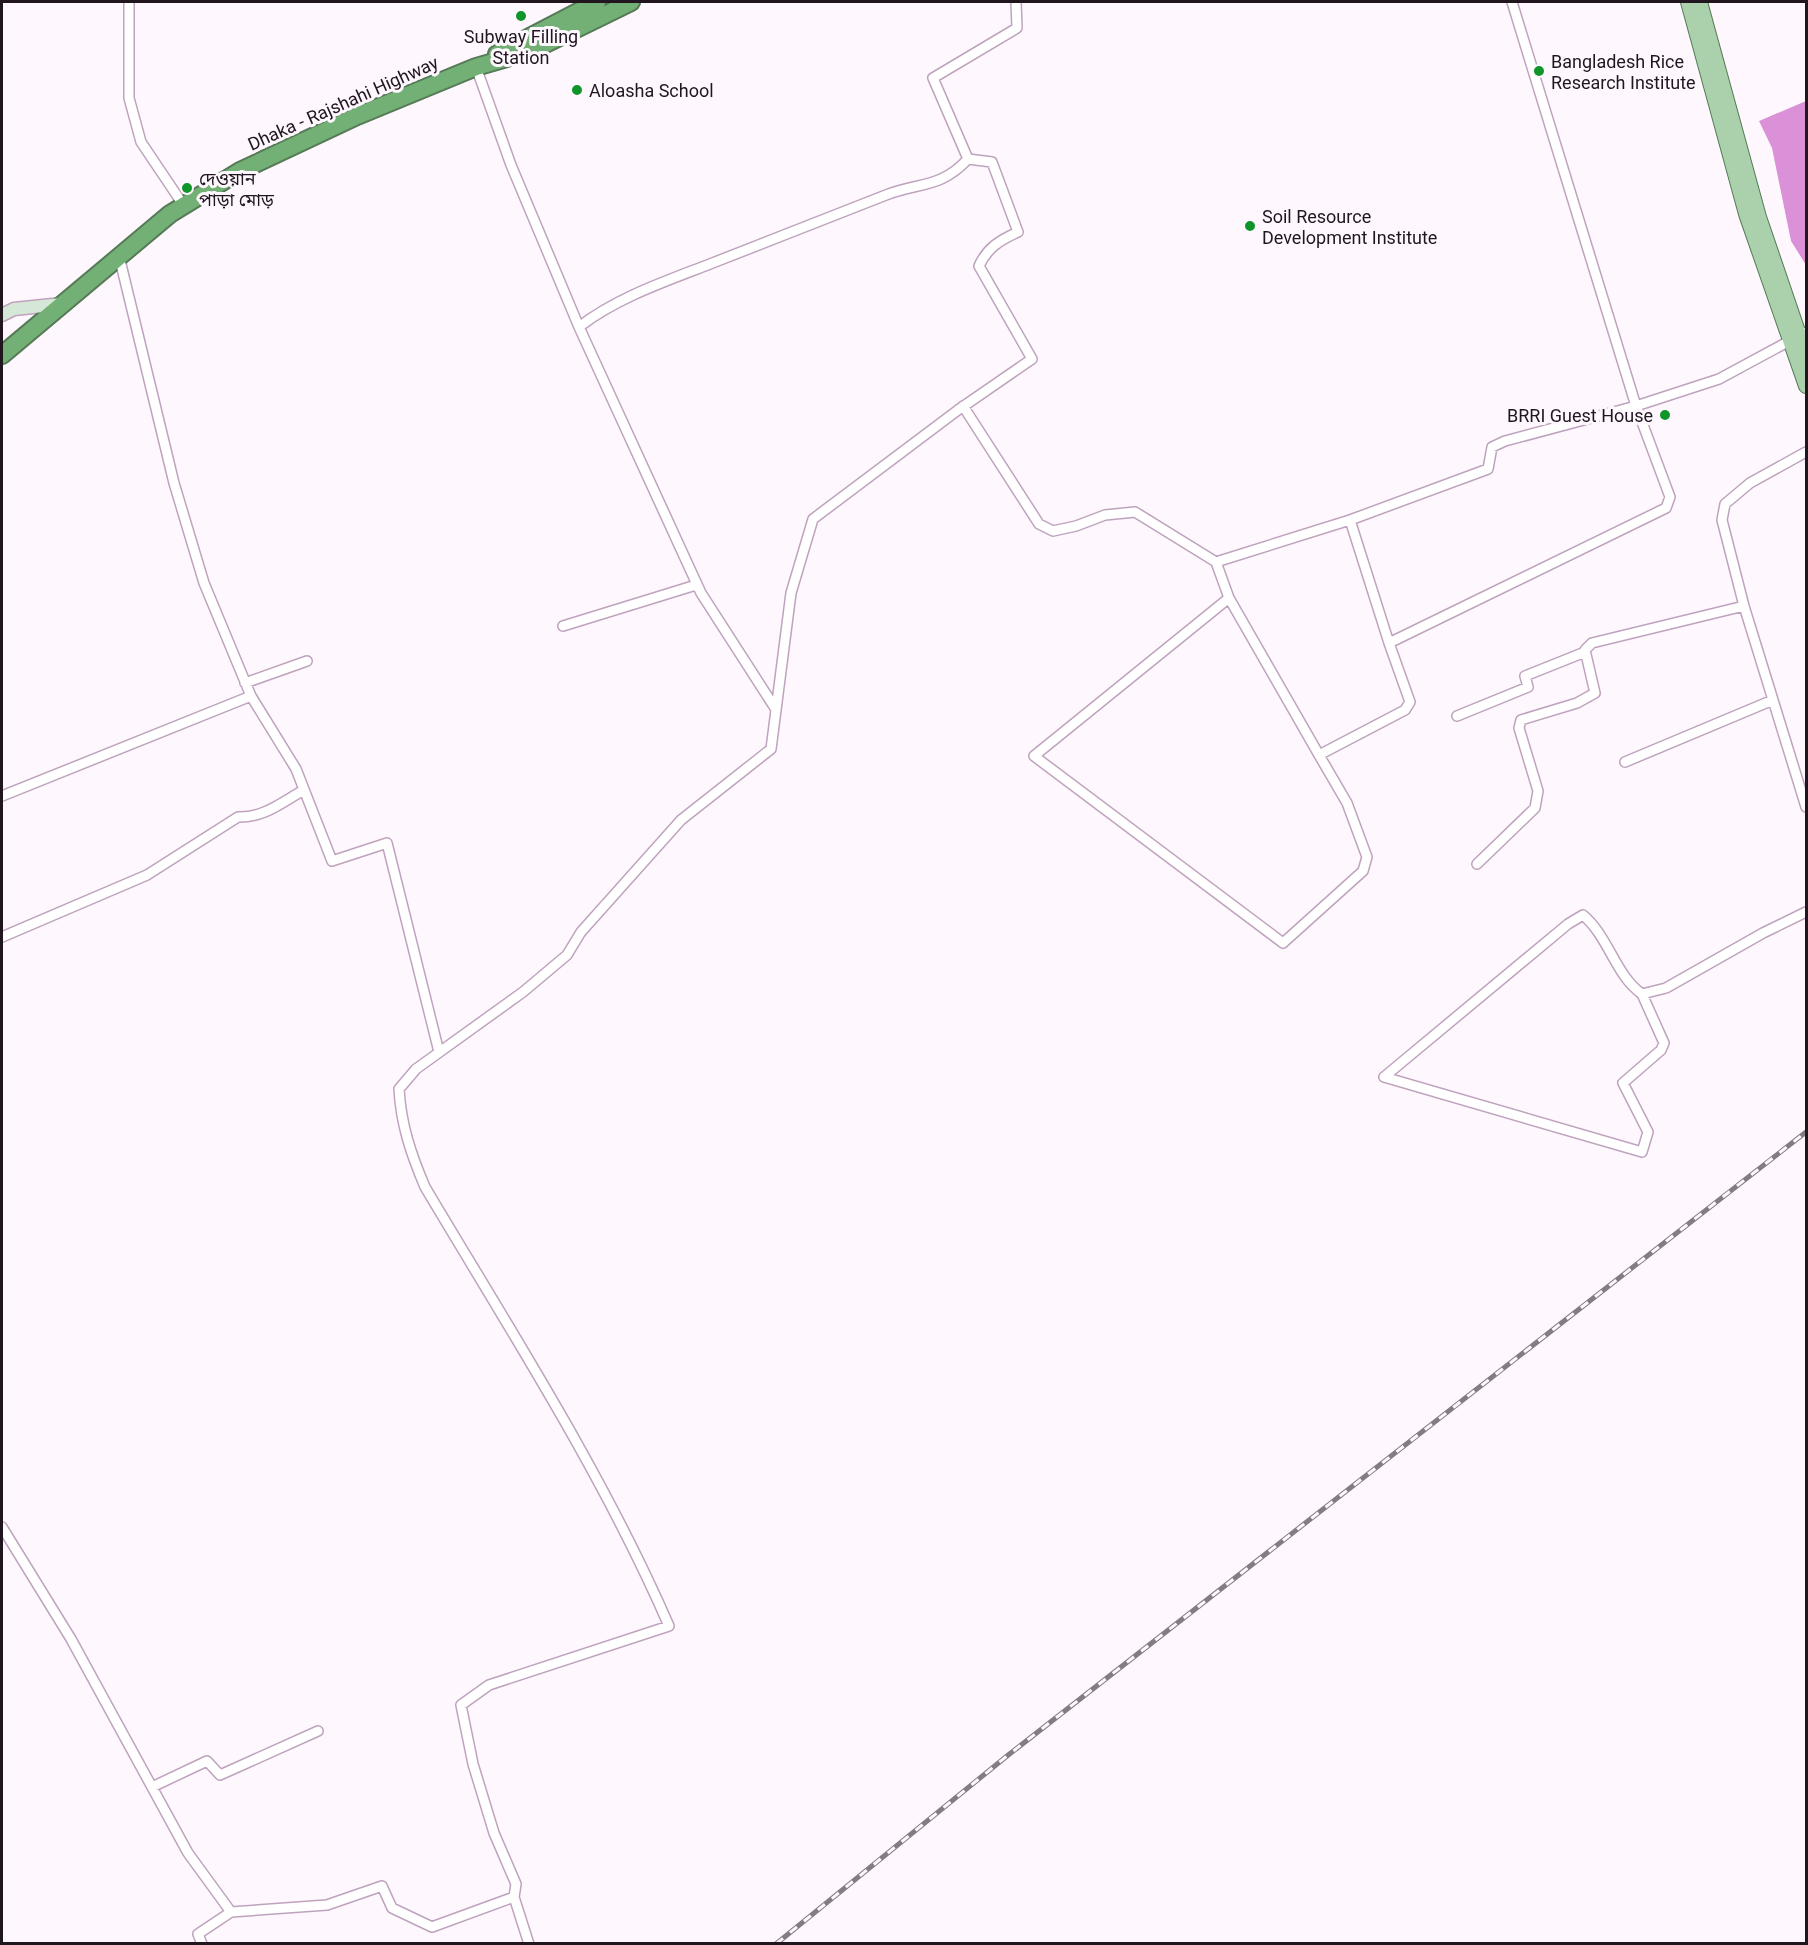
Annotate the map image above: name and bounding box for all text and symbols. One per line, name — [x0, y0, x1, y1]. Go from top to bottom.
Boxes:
marker: Subway Filling Station — [514, 9, 528, 23]
place label: Subway Filling Station — [464, 26, 578, 68]
street label: Dhaka - Rajshahi Highway — [245, 51, 442, 155]
place label: Bangladesh Rice Research Institute — [1551, 51, 1696, 93]
marker: Bangladesh Rice Research Institute — [1532, 64, 1546, 78]
place label: Aloasha School — [589, 80, 714, 101]
marker: Aloasha School — [570, 83, 584, 97]
place label: দেওয়ান পাড়া মোড় — [199, 168, 274, 210]
marker: দেওয়ান পাড়া মোড় — [180, 181, 194, 195]
place label: Soil Resource Development Institute — [1262, 206, 1437, 248]
marker: Soil Resource Development Institute — [1243, 219, 1257, 233]
place label: BRRI Guest House — [1507, 405, 1653, 426]
marker: BRRI Guest House — [1658, 408, 1672, 422]

